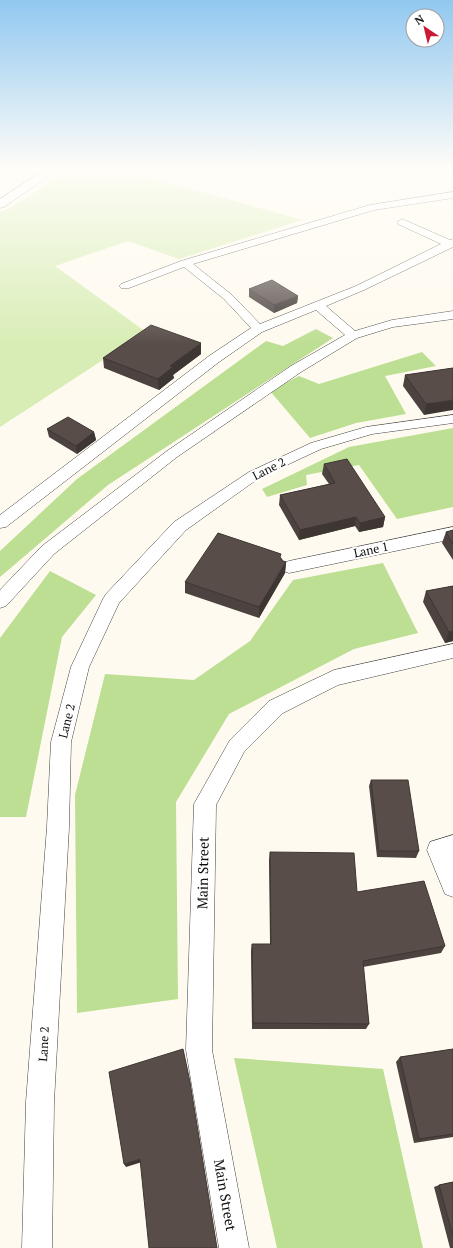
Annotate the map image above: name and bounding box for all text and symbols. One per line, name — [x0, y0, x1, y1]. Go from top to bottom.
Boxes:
north arrow — [405, 8, 445, 48]
text: N — [412, 11, 427, 28]
street label: Lane 2 — [250, 454, 288, 483]
street label: Lane 1 — [352, 539, 390, 560]
street label: Lane 2 — [55, 702, 78, 740]
street label: Main Street — [192, 836, 213, 909]
street label: Lane 2 — [35, 1026, 52, 1062]
street label: Main Street — [210, 1158, 241, 1233]

